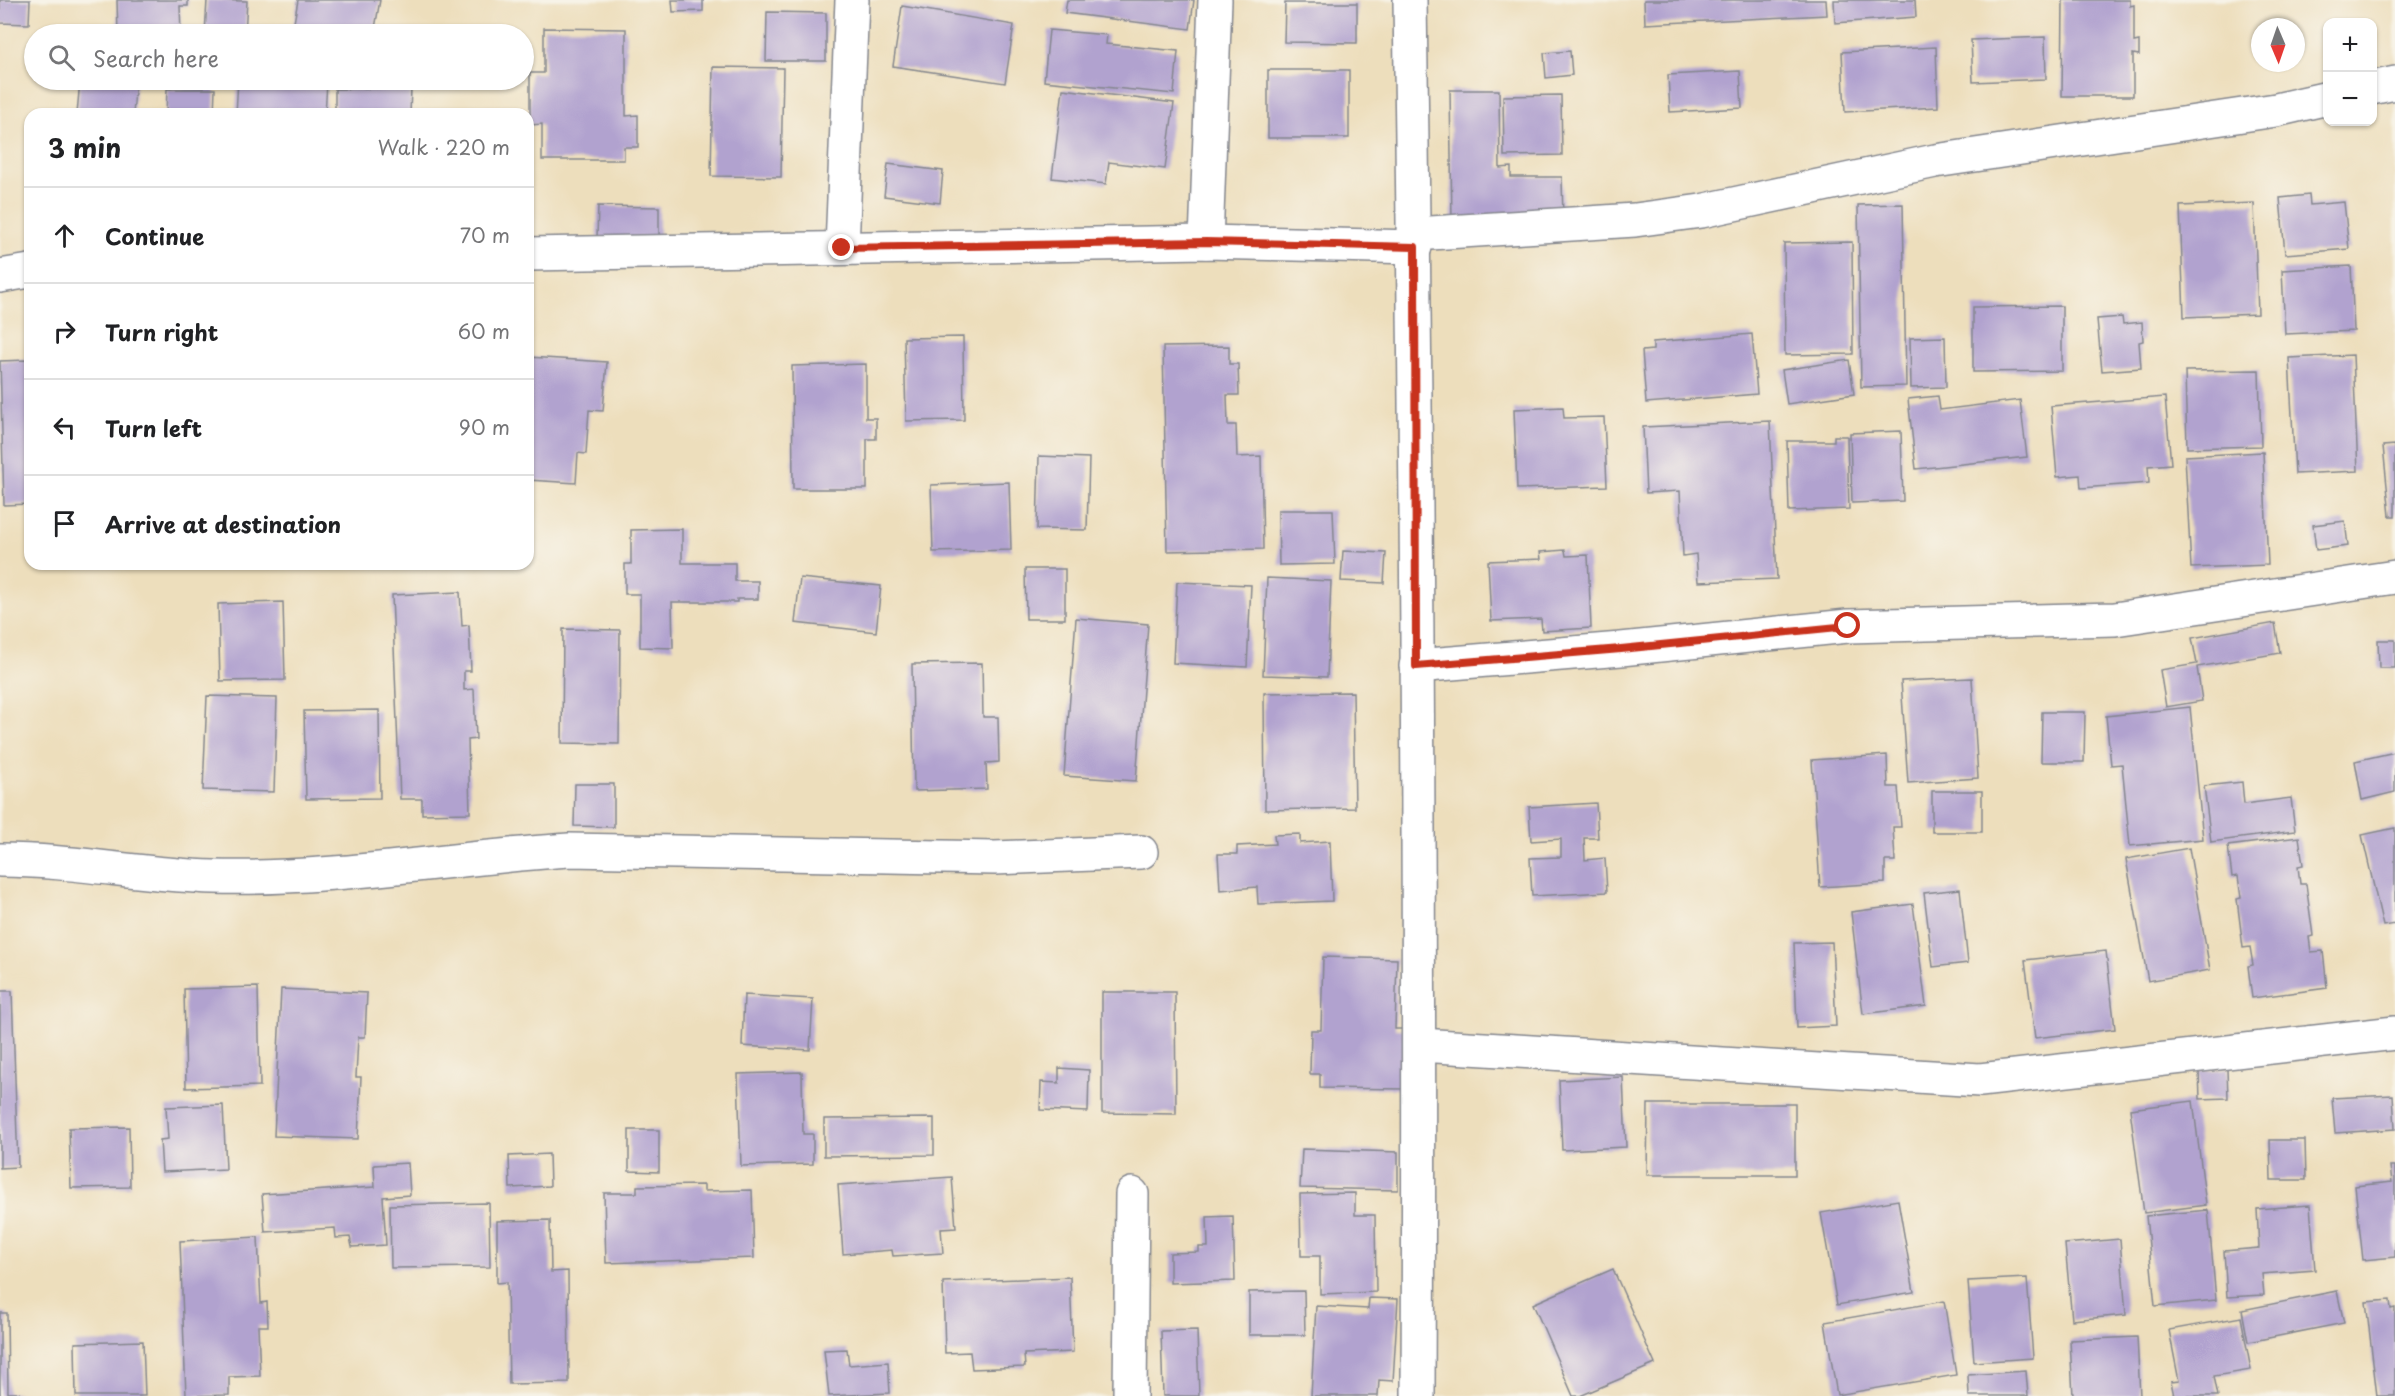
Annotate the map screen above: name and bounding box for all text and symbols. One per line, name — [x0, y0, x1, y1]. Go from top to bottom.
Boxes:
north arrow — [2251, 18, 2305, 72]
map controls — [2323, 18, 2377, 126]
button: + — [2323, 18, 2377, 72]
search box — [24, 24, 534, 90]
icon: search — [45, 41, 78, 74]
text: Search here — [93, 41, 219, 74]
button: − — [2323, 72, 2377, 126]
text: 3 min — [48, 128, 121, 167]
text: Walk · 220 m — [378, 132, 510, 162]
icon: ahead — [48, 219, 81, 252]
text: Continue — [105, 219, 204, 252]
text: 70 m — [460, 220, 510, 250]
route end — [828, 234, 854, 260]
icon: right — [48, 315, 81, 348]
text: Turn right — [105, 315, 218, 348]
text: 60 m — [458, 316, 510, 346]
icon: left — [48, 411, 81, 444]
text: Turn left — [105, 411, 202, 444]
text: 90 m — [459, 412, 510, 442]
icon: arrive — [48, 507, 81, 540]
text: Arrive at destination — [105, 507, 341, 540]
route start — [1834, 612, 1860, 638]

